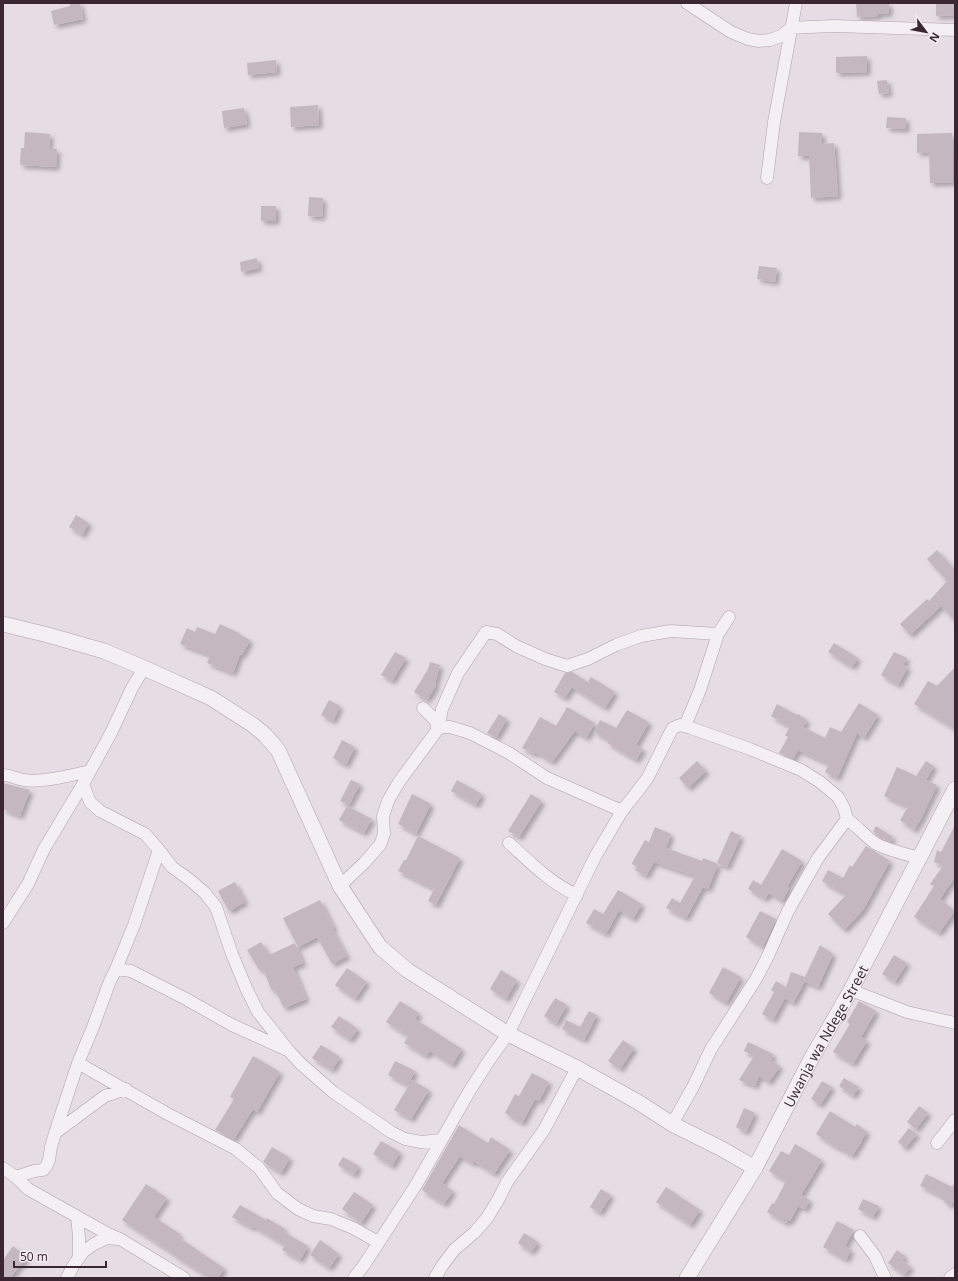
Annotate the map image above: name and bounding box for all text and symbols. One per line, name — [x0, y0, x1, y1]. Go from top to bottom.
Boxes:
north arrow — [906, 12, 946, 52]
text: N — [926, 30, 944, 45]
street label: Uwanja wa Ndege Street — [778, 961, 872, 1110]
scale bar — [14, 1243, 106, 1269]
text: 50 m — [20, 1248, 48, 1265]

